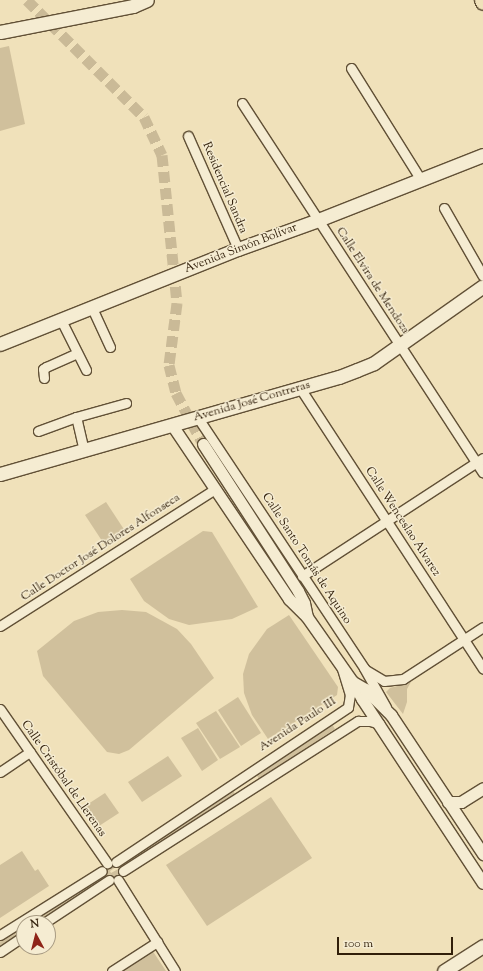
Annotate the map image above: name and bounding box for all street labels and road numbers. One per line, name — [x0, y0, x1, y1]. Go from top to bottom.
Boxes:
street label: Residencial Sandra — [198, 140, 250, 236]
street label: Avenida Simón Bolívar — [183, 221, 299, 277]
street label: Calle Elvira de Mendoza — [332, 225, 412, 337]
street label: Avenida José Contreras — [192, 378, 312, 426]
street label: Calle Wenceslao Alvarez — [361, 465, 443, 579]
street label: Calle Doctor José Dolores Alfonseca — [19, 491, 183, 605]
street label: Calle Santo Tomás de Aquino — [258, 491, 354, 627]
street label: Avenida Paulo III — [257, 695, 339, 755]
street label: Calle Cristóbal de Llerenas — [17, 718, 109, 840]

